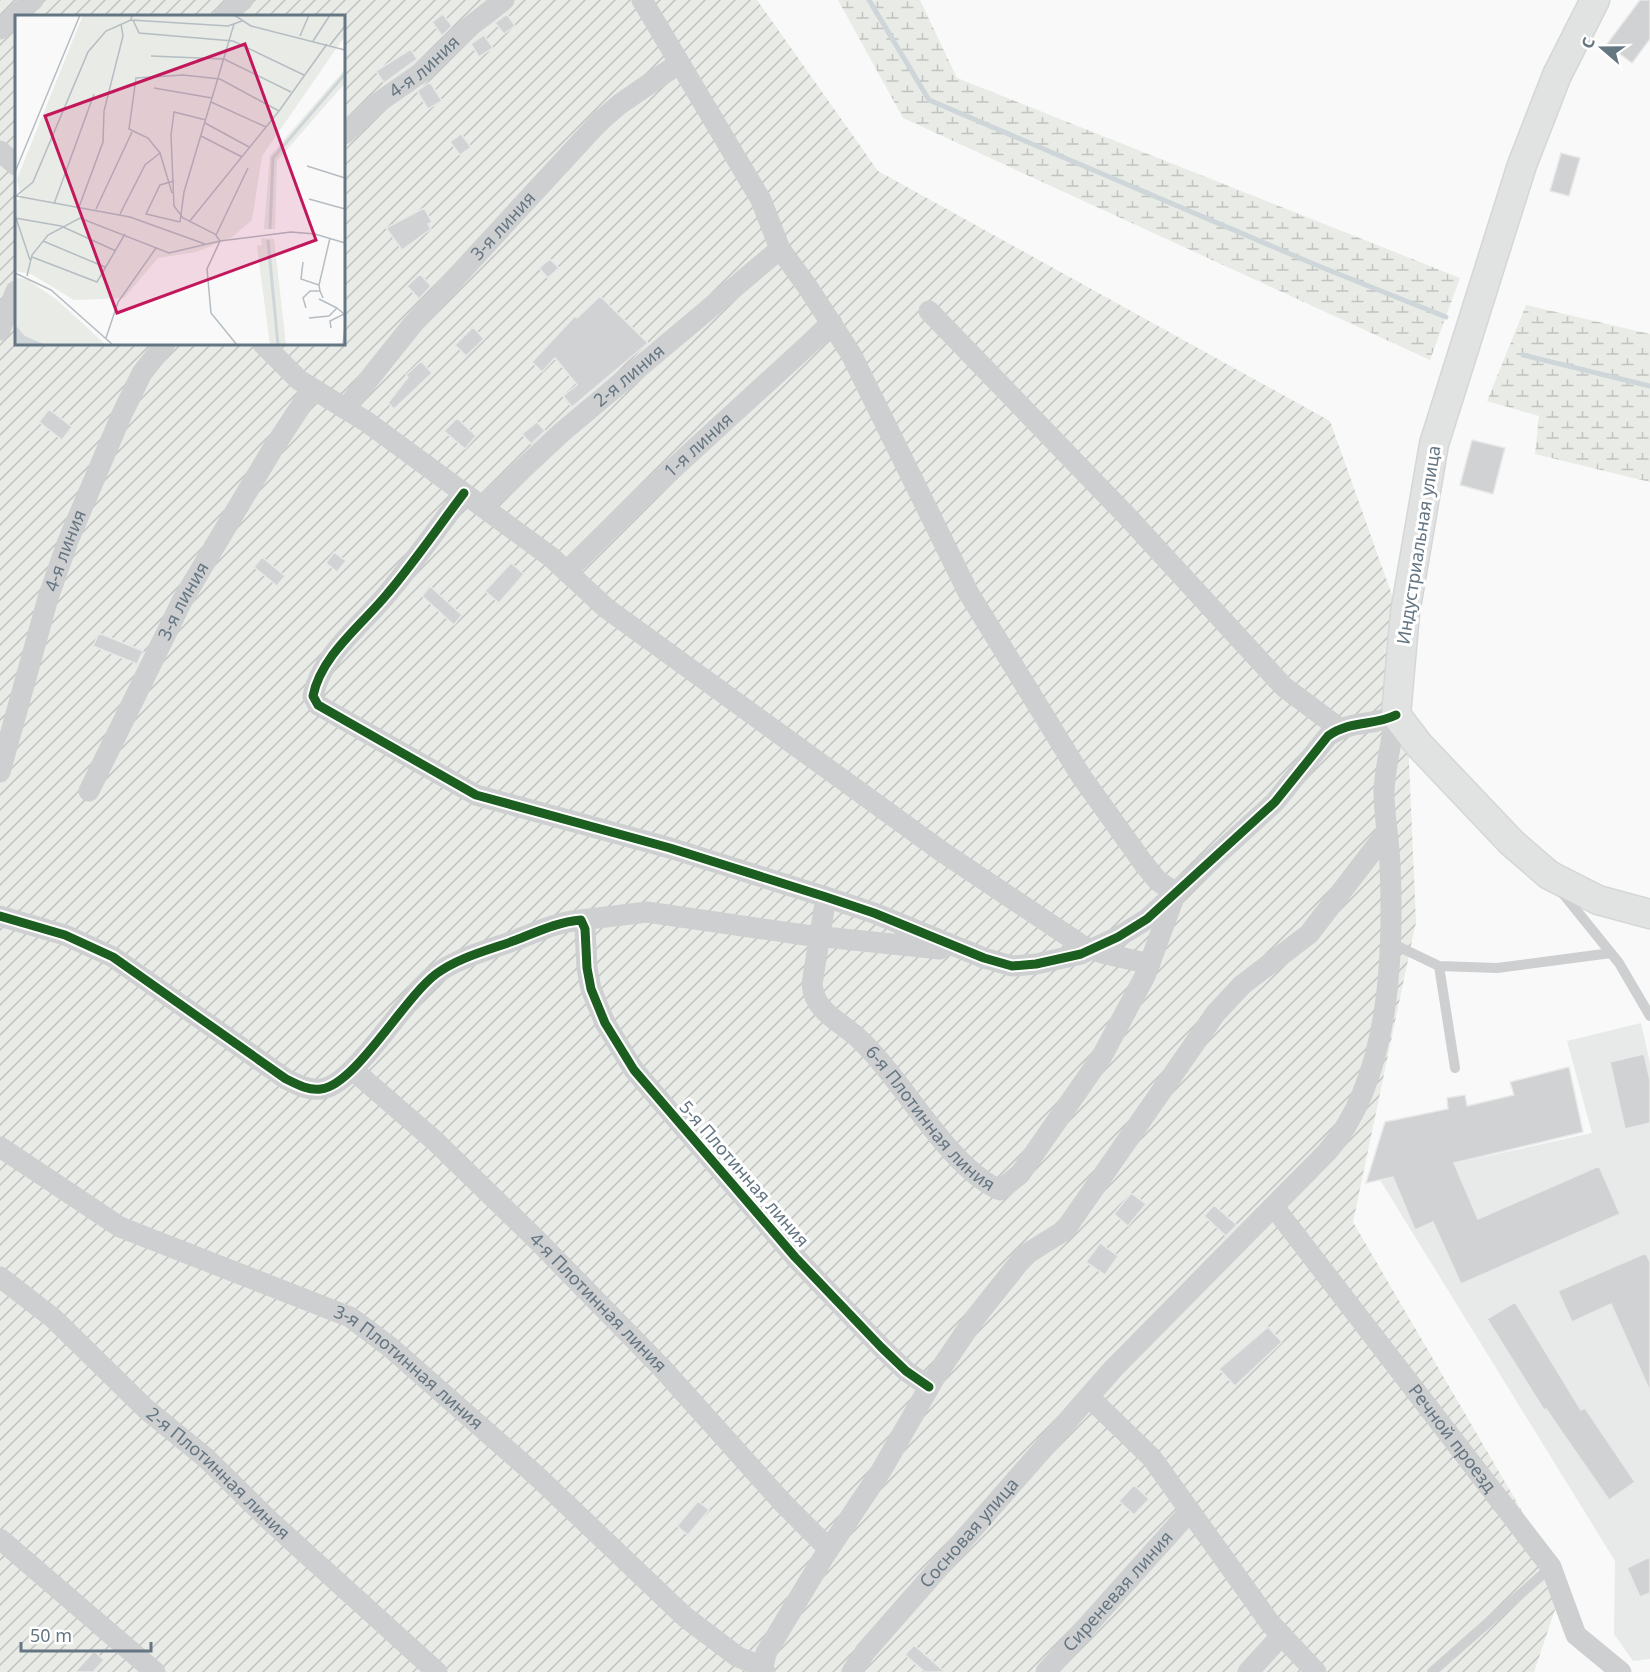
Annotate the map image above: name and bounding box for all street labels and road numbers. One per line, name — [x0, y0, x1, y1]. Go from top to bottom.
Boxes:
street label: 4-я линия — [384, 29, 464, 103]
street label: 3-я линия — [465, 186, 540, 265]
street label: 2-я линия — [588, 338, 669, 412]
street label: 1-я линия — [658, 407, 738, 482]
street label: Индустриальная улица — [1390, 444, 1446, 646]
street label: 4-я линия — [38, 506, 91, 594]
street label: 3-я линия — [152, 557, 214, 644]
street label: 6-я Плотинная линия — [861, 1040, 1000, 1196]
street label: 5-я Плотинная линия — [675, 1095, 815, 1252]
street label: 4-я Плотинная линия — [525, 1227, 673, 1377]
street label: 3-я Плотинная линия — [331, 1299, 489, 1435]
street label: Речной проезд — [1403, 1379, 1502, 1497]
street label: 2-я Плотинная линия — [142, 1401, 296, 1544]
street label: Сосновая улица — [914, 1472, 1023, 1593]
street label: Сиреневая линия — [1057, 1525, 1178, 1656]

